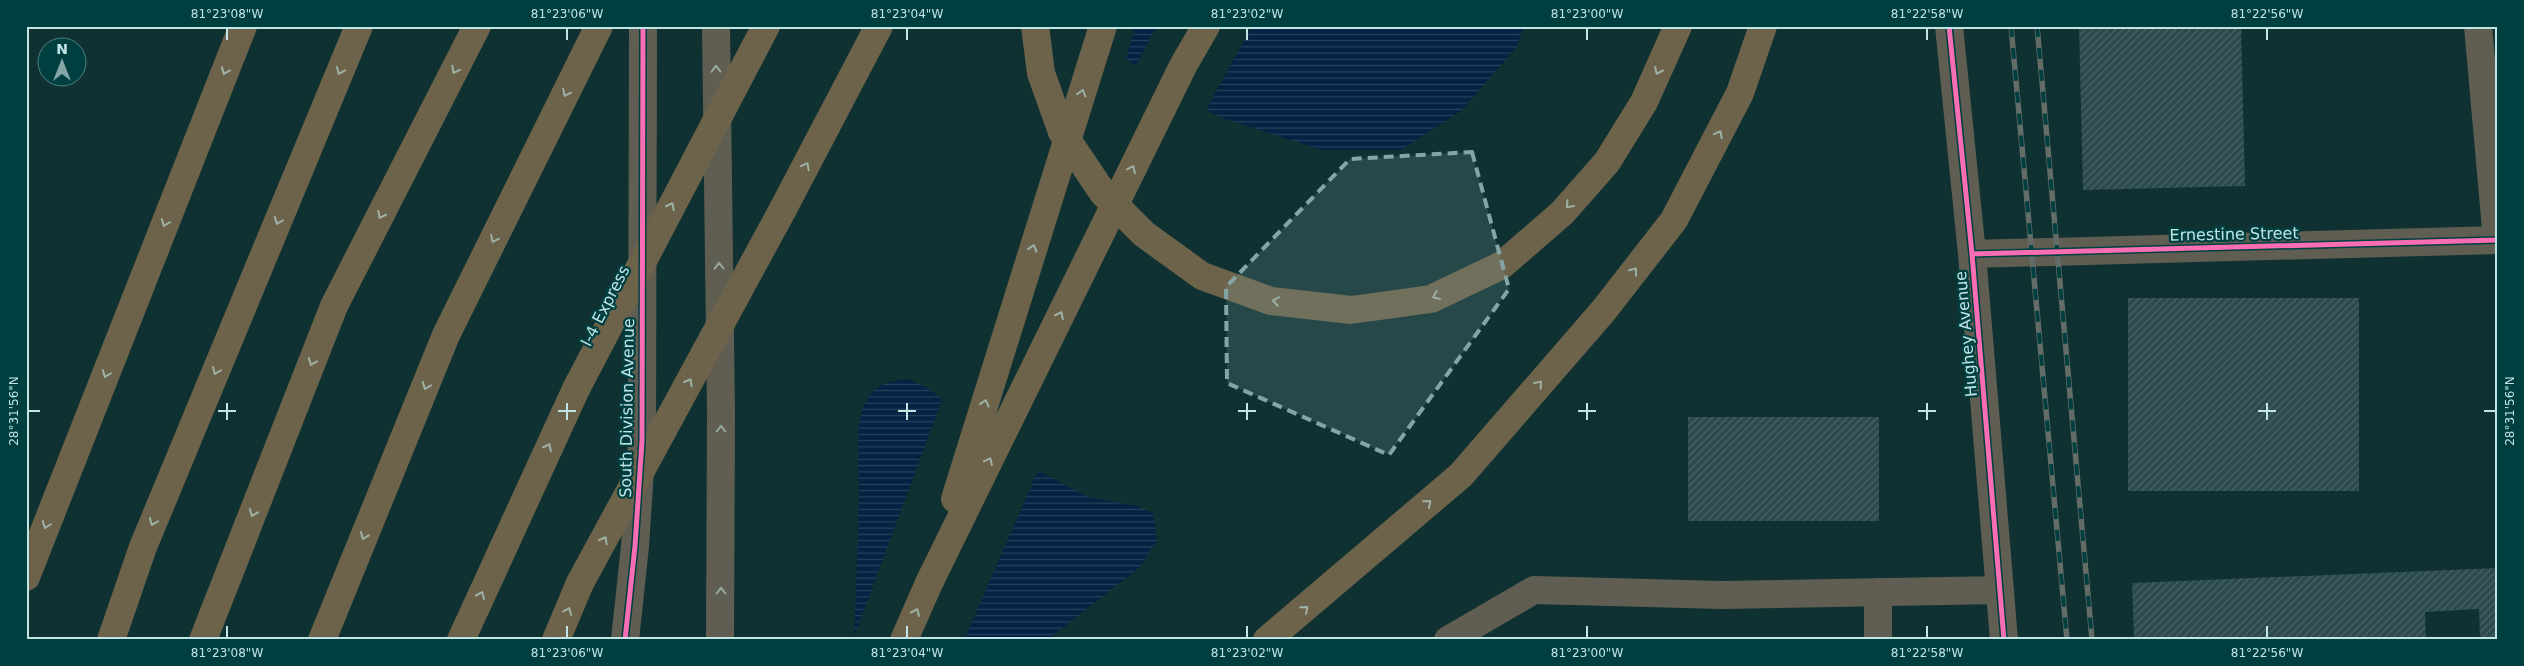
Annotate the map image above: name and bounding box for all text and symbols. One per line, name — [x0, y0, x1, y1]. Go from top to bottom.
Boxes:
text: 81°23'08"W — [191, 7, 263, 21]
text: 81°23'06"W — [531, 7, 603, 21]
text: 81°23'04"W — [871, 7, 943, 21]
text: 81°23'02"W — [1211, 7, 1283, 21]
text: 81°23'00"W — [1551, 7, 1623, 21]
text: 81°22'58"W — [1891, 7, 1963, 21]
text: 81°22'56"W — [2231, 7, 2303, 21]
north arrow — [38, 38, 88, 88]
text: N — [56, 41, 68, 57]
one-way arrow — [451, 64, 461, 73]
one-way arrow — [711, 64, 722, 72]
one-way arrow — [336, 66, 346, 75]
one-way arrow — [1654, 66, 1664, 75]
one-way arrow — [220, 67, 230, 75]
one-way arrow — [561, 88, 572, 97]
one-way arrow — [1076, 89, 1086, 98]
one-way arrow — [1713, 130, 1723, 139]
one-way arrow — [800, 162, 810, 171]
one-way arrow — [1126, 166, 1136, 175]
one-way arrow — [1566, 200, 1575, 209]
one-way arrow — [665, 202, 675, 211]
one-way arrow — [377, 209, 387, 218]
one-way arrow — [273, 216, 284, 225]
one-way arrow — [161, 218, 171, 227]
street label: Ernestine Street — [2169, 223, 2299, 245]
one-way arrow — [490, 234, 500, 243]
one-way arrow — [1028, 245, 1038, 253]
street label: I-4 Express — [577, 262, 633, 350]
one-way arrow — [714, 262, 724, 270]
one-way arrow — [1628, 268, 1636, 277]
street label: Hughey Avenue — [1951, 270, 1981, 398]
one-way arrow — [1432, 290, 1441, 301]
one-way arrow — [1271, 296, 1280, 306]
one-way arrow — [1054, 311, 1064, 320]
street label: South Division Avenue — [616, 318, 638, 498]
one-way arrow — [308, 357, 319, 366]
one-way arrow — [211, 367, 221, 375]
one-way arrow — [102, 369, 112, 378]
text: 28°31'56"N — [7, 376, 21, 446]
text: 28°31'56"N — [2503, 376, 2517, 446]
one-way arrow — [683, 378, 693, 387]
one-way arrow — [421, 381, 432, 390]
one-way arrow — [1533, 381, 1542, 390]
one-way arrow — [979, 400, 989, 408]
one-way arrow — [716, 424, 726, 432]
one-way arrow — [542, 444, 552, 453]
one-way arrow — [983, 457, 993, 466]
one-way arrow — [1422, 500, 1431, 508]
one-way arrow — [249, 508, 259, 517]
one-way arrow — [149, 517, 159, 525]
one-way arrow — [42, 520, 53, 529]
one-way arrow — [360, 532, 370, 540]
one-way arrow — [597, 536, 607, 545]
one-way arrow — [716, 587, 726, 594]
one-way arrow — [474, 591, 485, 600]
one-way arrow — [1299, 606, 1308, 614]
one-way arrow — [562, 607, 573, 616]
one-way arrow — [910, 608, 921, 617]
text: 81°23'08"W — [191, 646, 263, 660]
text: 81°23'06"W — [531, 646, 603, 660]
text: 81°23'04"W — [871, 646, 943, 660]
text: 81°23'02"W — [1211, 646, 1283, 660]
text: 81°23'00"W — [1551, 646, 1623, 660]
text: 81°22'58"W — [1891, 646, 1963, 660]
text: 81°22'56"W — [2231, 646, 2303, 660]

